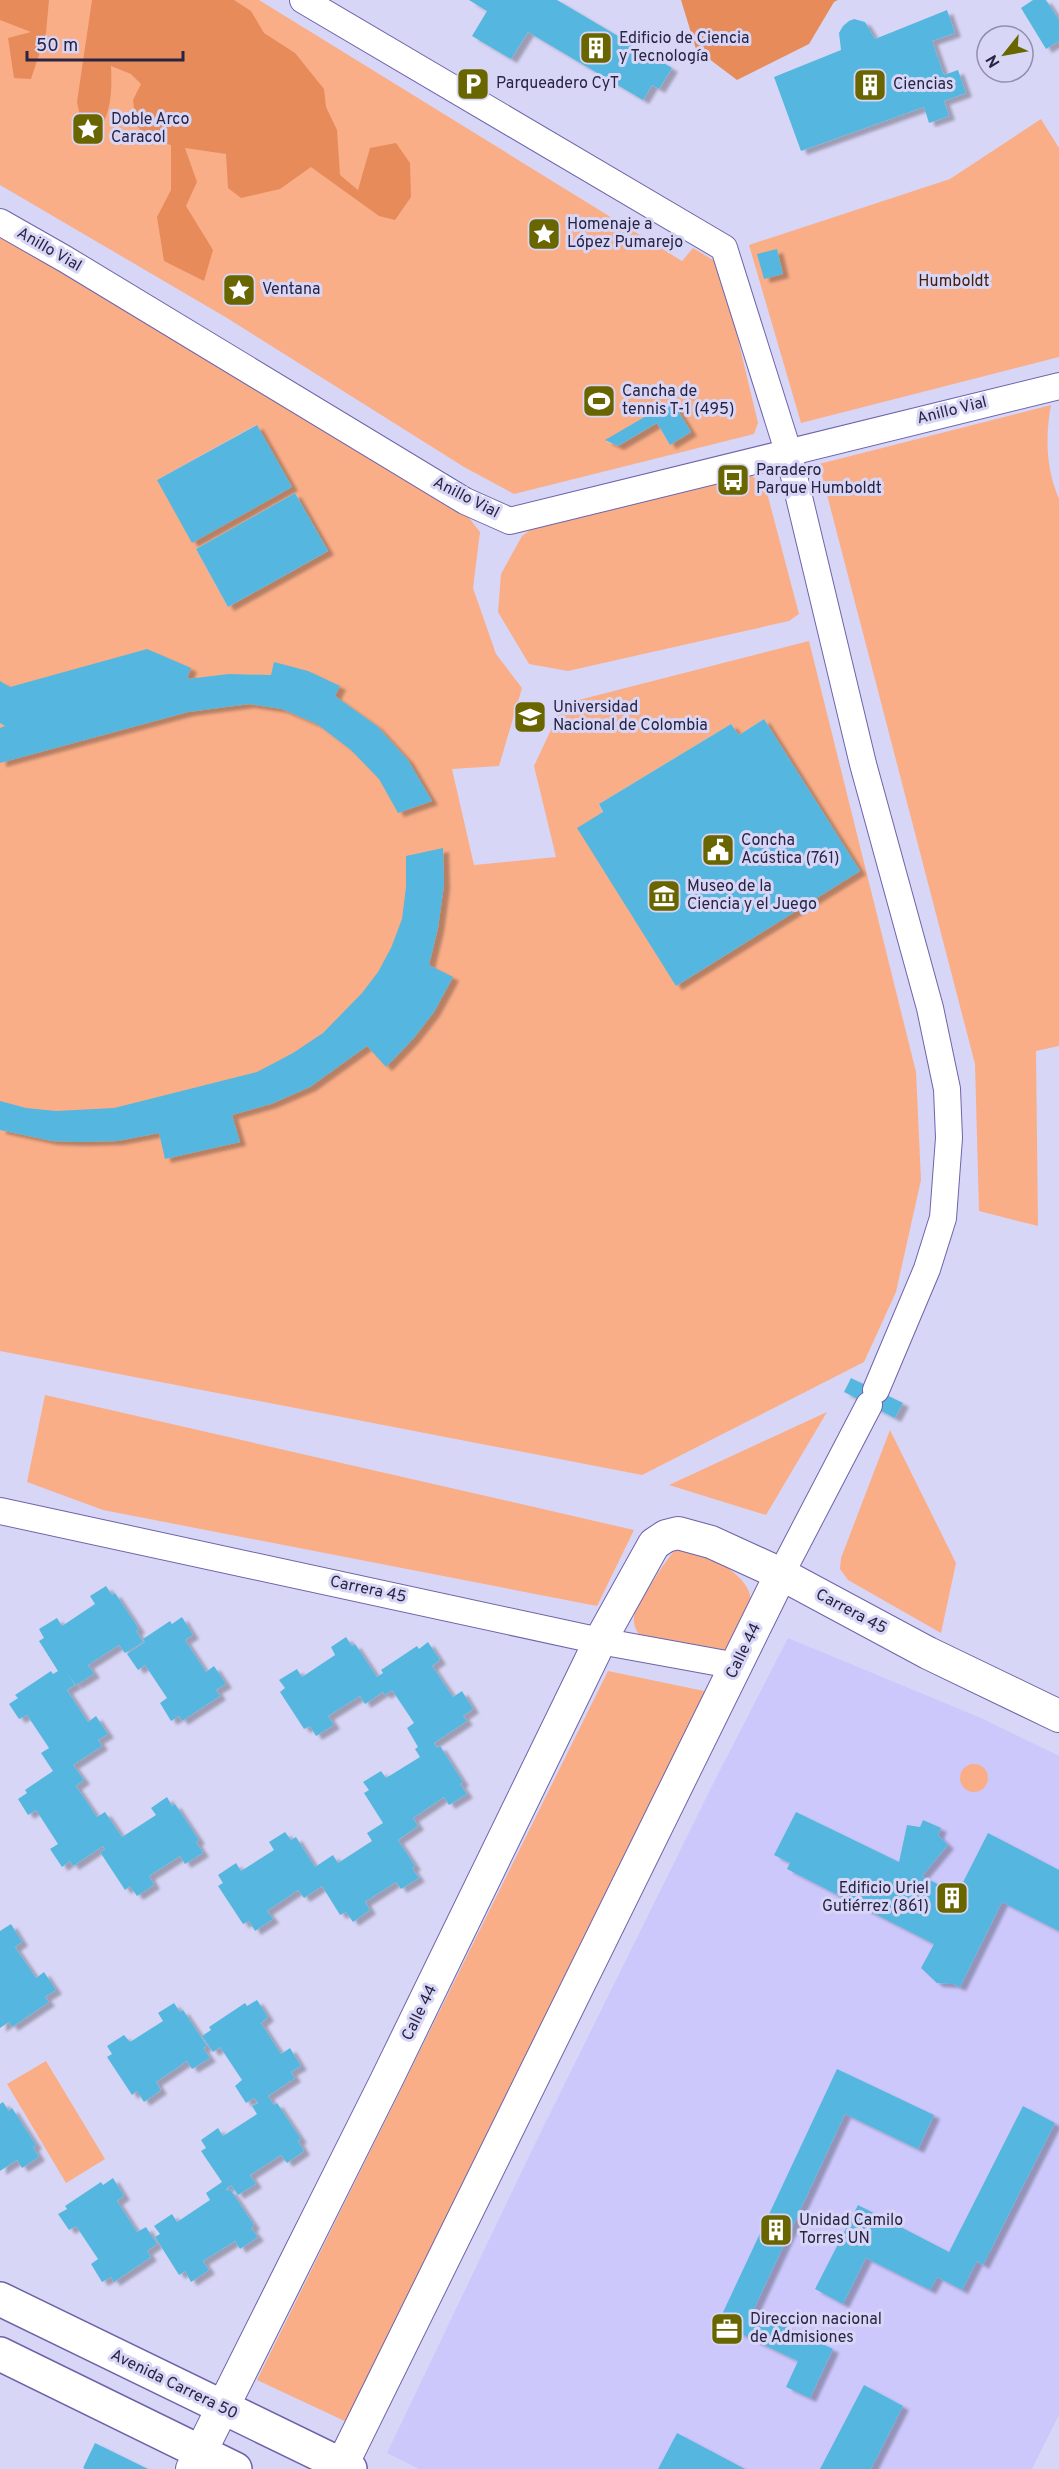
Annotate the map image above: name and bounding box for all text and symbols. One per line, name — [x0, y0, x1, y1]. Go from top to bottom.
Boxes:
scale bar — [27, 24, 183, 62]
north arrow — [975, 24, 1035, 84]
place label: Edificio de Ciencia y Tecnología — [619, 29, 750, 67]
building icon: Edificio de Ciencia y Tecnología — [578, 30, 614, 66]
text: 50 m — [36, 35, 78, 58]
text: N — [982, 51, 1005, 71]
parking icon: Parqueadero CyT — [455, 66, 491, 102]
building icon: Ciencias — [852, 67, 888, 103]
place label: Parqueadero CyT — [496, 74, 619, 94]
place label: Ciencias — [893, 75, 953, 95]
place label: Doble Arco Caracol — [111, 110, 189, 148]
place icon: Doble Arco Caracol — [70, 111, 106, 147]
place label: Homenaje a López Pumarejo — [567, 215, 683, 253]
place icon: Homenaje a López Pumarejo — [526, 216, 562, 252]
street label: Anillo Vial — [13, 223, 85, 277]
place icon: Ventana — [221, 272, 257, 308]
park label: Humboldt — [918, 272, 990, 292]
place label: Ventana — [262, 280, 320, 300]
place label: Cancha de tennis T-1 (495) — [622, 382, 734, 420]
sports icon: Cancha de tennis T-1 (495) — [581, 383, 617, 419]
street label: Anillo Vial — [915, 393, 989, 429]
place label: Paradero Parque Humboldt — [756, 461, 882, 499]
bus stop icon: Paradero Parque Humboldt — [715, 462, 751, 498]
street label: Anillo Vial — [430, 473, 502, 523]
place label: Universidad Nacional de Colombia — [553, 698, 708, 736]
school or university icon: Universidad Nacional de Colombia — [512, 699, 548, 735]
place label: Concha Acústica (761) — [741, 831, 840, 869]
public building icon: Concha Acústica (761) — [700, 832, 736, 868]
place label: Museo de la Ciencia y el Juego — [687, 877, 817, 915]
museum icon: Museo de la Ciencia y el Juego — [646, 878, 682, 914]
street label: Carrera 45 — [328, 1572, 408, 1608]
street label: Carrera 45 — [812, 1585, 890, 1639]
street label: Calle 44 — [722, 1620, 766, 1682]
place label: Edificio Uriel Gutiérrez (861) — [822, 1879, 929, 1917]
building icon: Edificio Uriel Gutiérrez (861) — [934, 1880, 970, 1916]
street label: Calle 44 — [398, 1982, 442, 2044]
place label: Unidad Camilo Torres UN — [799, 2211, 903, 2249]
building icon: Unidad Camilo Torres UN — [758, 2212, 794, 2248]
place label: Direccion nacional de Admisiones — [750, 2310, 882, 2348]
office icon: Direccion nacional de Admisiones — [709, 2311, 745, 2347]
street label: Avenida Carrera 50 — [107, 2346, 241, 2424]

